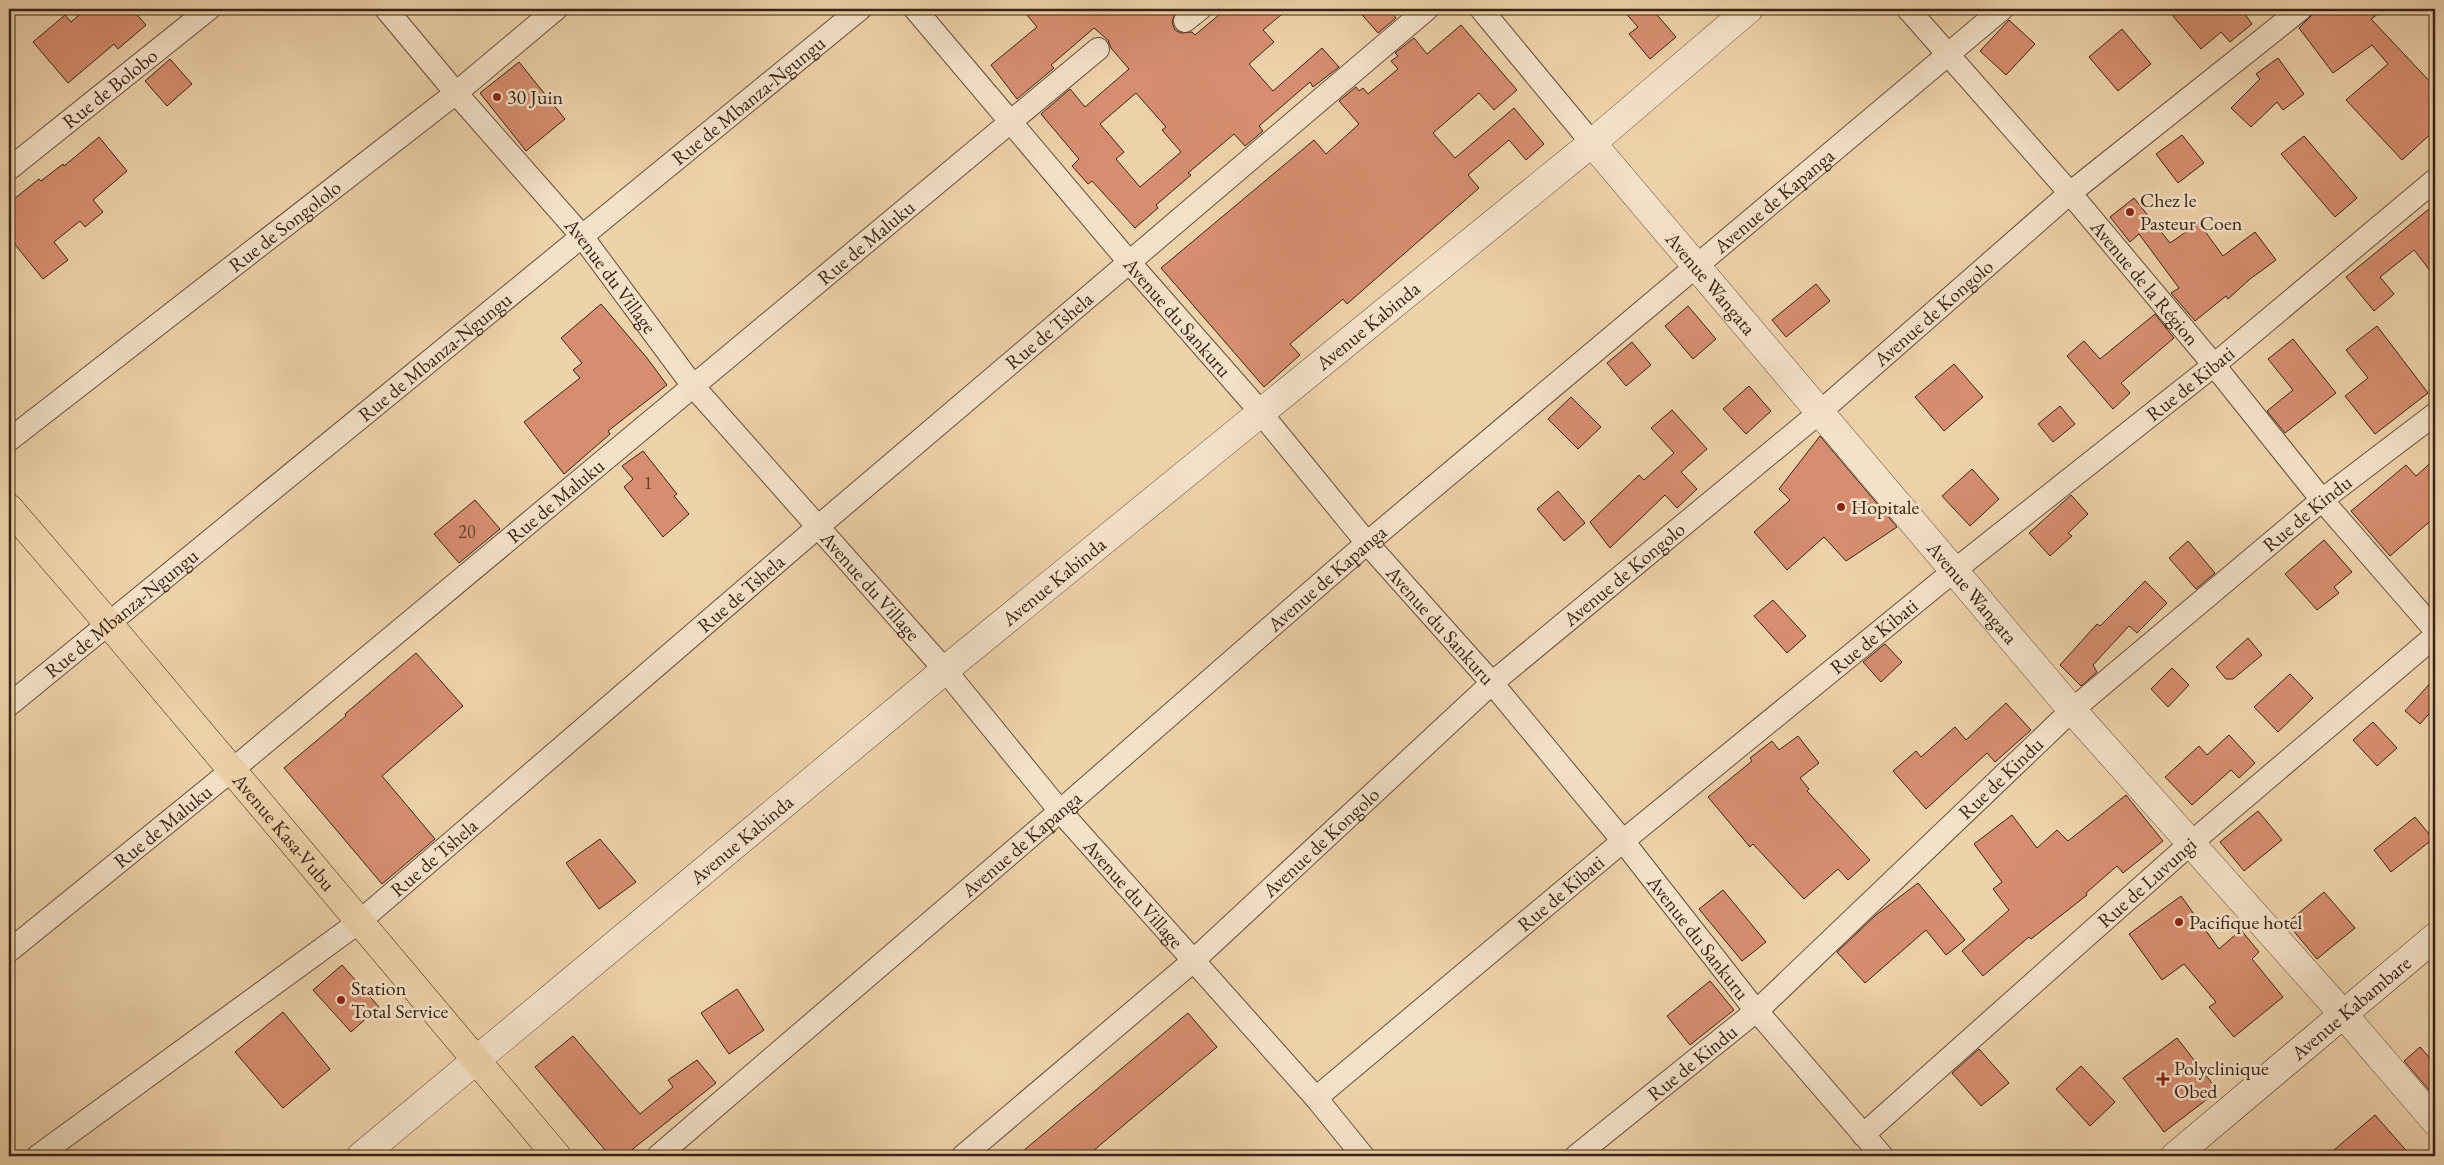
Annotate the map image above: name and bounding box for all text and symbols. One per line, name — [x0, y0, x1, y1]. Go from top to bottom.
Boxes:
street label: Rue de Mbanza-Ngungu — [666, 30, 831, 171]
street label: Rue de Bolobo — [57, 42, 163, 134]
place label: 30 Juin — [507, 84, 563, 110]
marker: 30 Juin — [491, 91, 503, 103]
street label: Avenue de Kapanga — [1707, 142, 1840, 260]
street label: Rue de Songololo — [223, 174, 346, 278]
place label: Chez le Pasteur Coen — [2140, 187, 2243, 236]
street label: Rue de Maluku — [812, 194, 920, 290]
marker: Chez le Pasteur Coen — [2124, 206, 2136, 218]
street label: Avenue du Village — [558, 212, 663, 339]
street label: Avenue de la Région — [2084, 214, 2205, 351]
street label: Avenue Wangata — [1659, 226, 1762, 340]
street label: Avenue du Sankuru — [1117, 251, 1238, 383]
street label: Avenue de Kongolo — [1867, 253, 1999, 373]
street label: Avenue Kabinda — [1310, 275, 1425, 376]
street label: Rue de Mbanza-Ngungu — [353, 286, 517, 427]
street label: Rue de Tshela — [1000, 286, 1098, 375]
street label: Rue de Kibati — [2141, 340, 2240, 427]
street label: Rue de Maluku — [501, 452, 610, 549]
street label: Rue de Kindu — [2257, 469, 2357, 558]
house number: 1 — [644, 471, 652, 494]
place label: Hopitale — [1851, 494, 1919, 520]
marker: Hopitale — [1835, 501, 1847, 513]
street label: Avenue de Kongolo — [1557, 516, 1690, 633]
street label: Avenue de Kapanga — [1261, 519, 1392, 638]
house number: 20 — [458, 520, 476, 543]
street label: Avenue du Village — [814, 525, 926, 647]
street label: Avenue Kabinda — [996, 531, 1111, 632]
street label: Avenue Wangata — [1921, 535, 2024, 650]
street label: Rue de Mbanza-Ngungu — [39, 542, 204, 684]
street label: Rue de Tshela — [692, 548, 790, 638]
street label: Avenue du Sankuru — [1380, 560, 1501, 691]
street label: Rue de Kibati — [1824, 593, 1923, 680]
street label: Rue de Kindu — [1953, 731, 2049, 825]
street label: Avenue Kasa-Vubu — [226, 767, 341, 897]
street label: Rue de Maluku — [108, 778, 218, 874]
street label: Avenue de Kongolo — [1256, 781, 1385, 904]
street label: Avenue de Kapanga — [955, 785, 1087, 903]
street label: Avenue Kabinda — [684, 789, 799, 891]
street label: Rue de Tshela — [385, 813, 483, 902]
street label: Rue de Luvungi — [2092, 831, 2202, 933]
street label: Avenue du Village — [1077, 833, 1190, 954]
street label: Rue de Kibati — [1512, 849, 1610, 937]
street label: Avenue du Sankuru — [1641, 869, 1756, 1005]
place label: Pacifique hotel — [2189, 909, 2302, 935]
marker: Pacifique hotel — [2173, 916, 2185, 928]
street label: Avenue Kabambare — [2285, 950, 2416, 1066]
place label: Station Total Service — [351, 975, 448, 1024]
marker: Station Total Service — [335, 994, 347, 1006]
street label: Rue de Kindu — [1642, 1018, 1743, 1107]
place label: Polyclinique Obed — [2174, 1055, 2269, 1104]
marker: Polyclinique Obed — [2156, 1072, 2170, 1086]

